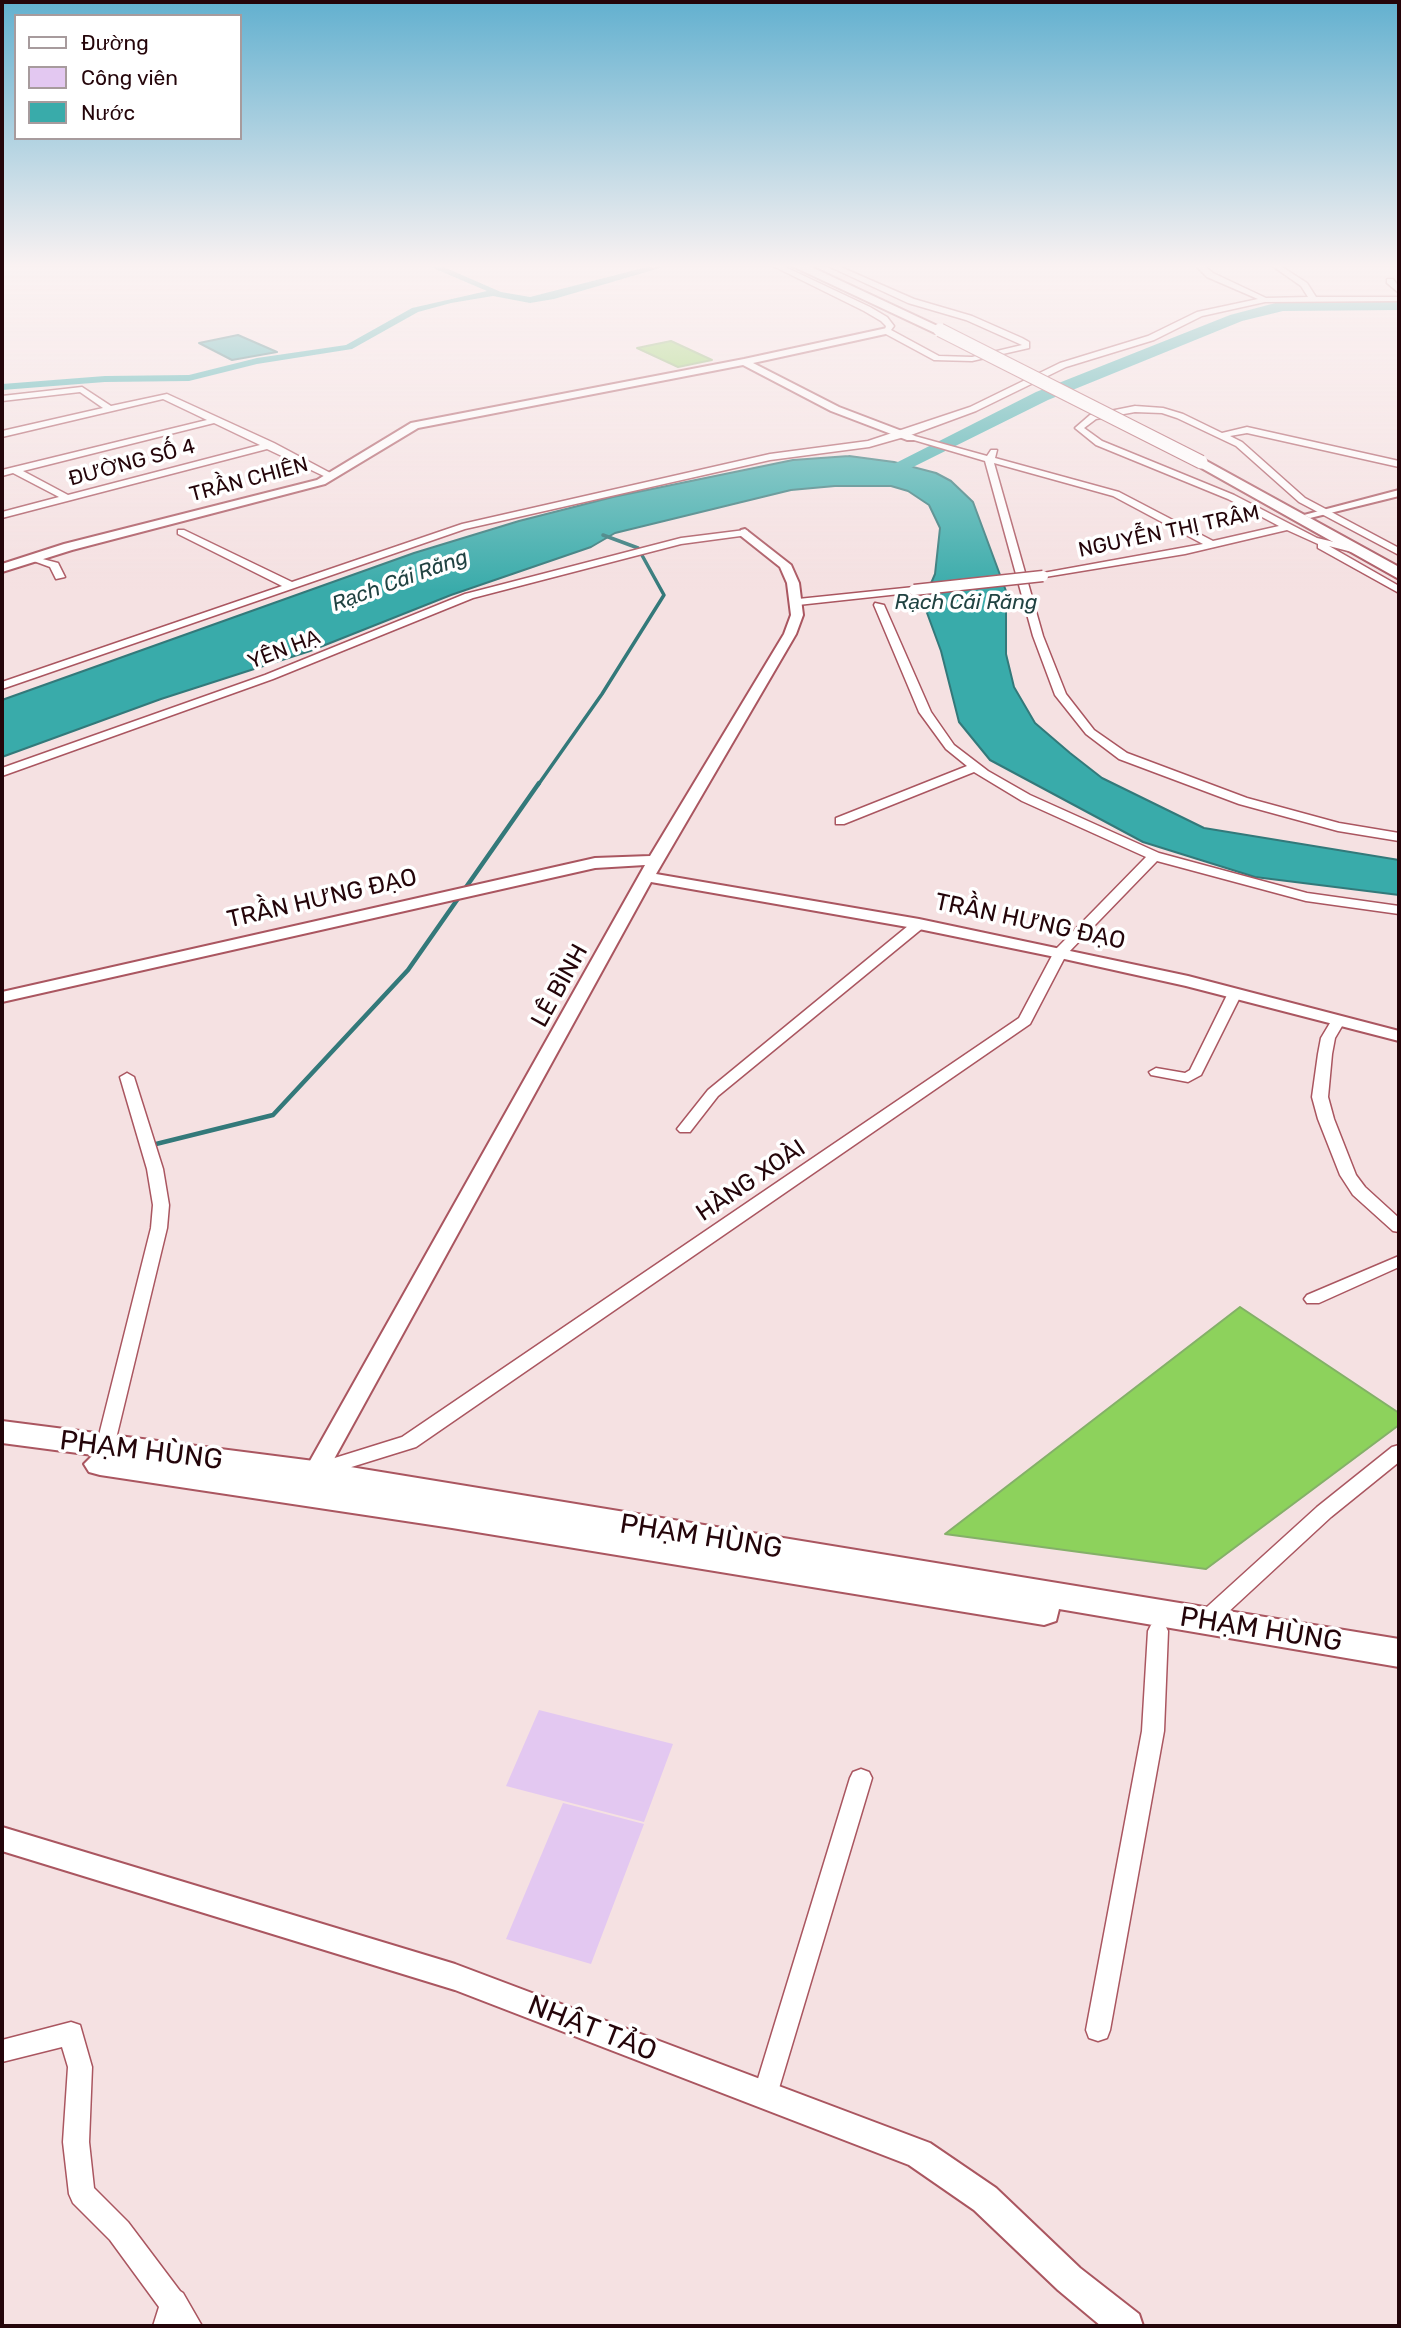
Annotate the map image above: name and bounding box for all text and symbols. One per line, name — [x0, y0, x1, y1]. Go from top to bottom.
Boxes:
legend — [14, 14, 242, 140]
text: Đường — [81, 30, 149, 55]
text: Công viên — [81, 65, 178, 90]
text: Nước — [81, 100, 135, 125]
street label: ĐƯỜNG SỐ 4 — [66, 434, 198, 492]
street label: TRẦN CHIÊN — [187, 452, 311, 508]
street label: NGUYỄN THỊ TRÂM — [1076, 500, 1262, 564]
water label: Rạch Cái Răng — [329, 545, 471, 617]
water label: Rạch Cái Răng — [895, 590, 1037, 616]
street label: YÊN HẠ — [244, 625, 324, 675]
street label: TRẦN HƯNG ĐẠO — [224, 863, 420, 935]
street label: TRẦN HƯNG ĐẠO — [932, 888, 1128, 956]
street label: LÊ BÌNH — [526, 940, 594, 1032]
street label: HÀNG XOÀI — [691, 1134, 811, 1228]
street label: PHẠM HÙNG — [58, 1424, 224, 1478]
street label: PHẠM HÙNG — [617, 1508, 785, 1566]
street label: PHẠM HÙNG — [1177, 1601, 1345, 1659]
street label: NHẬT TẢO — [523, 1989, 661, 2069]

